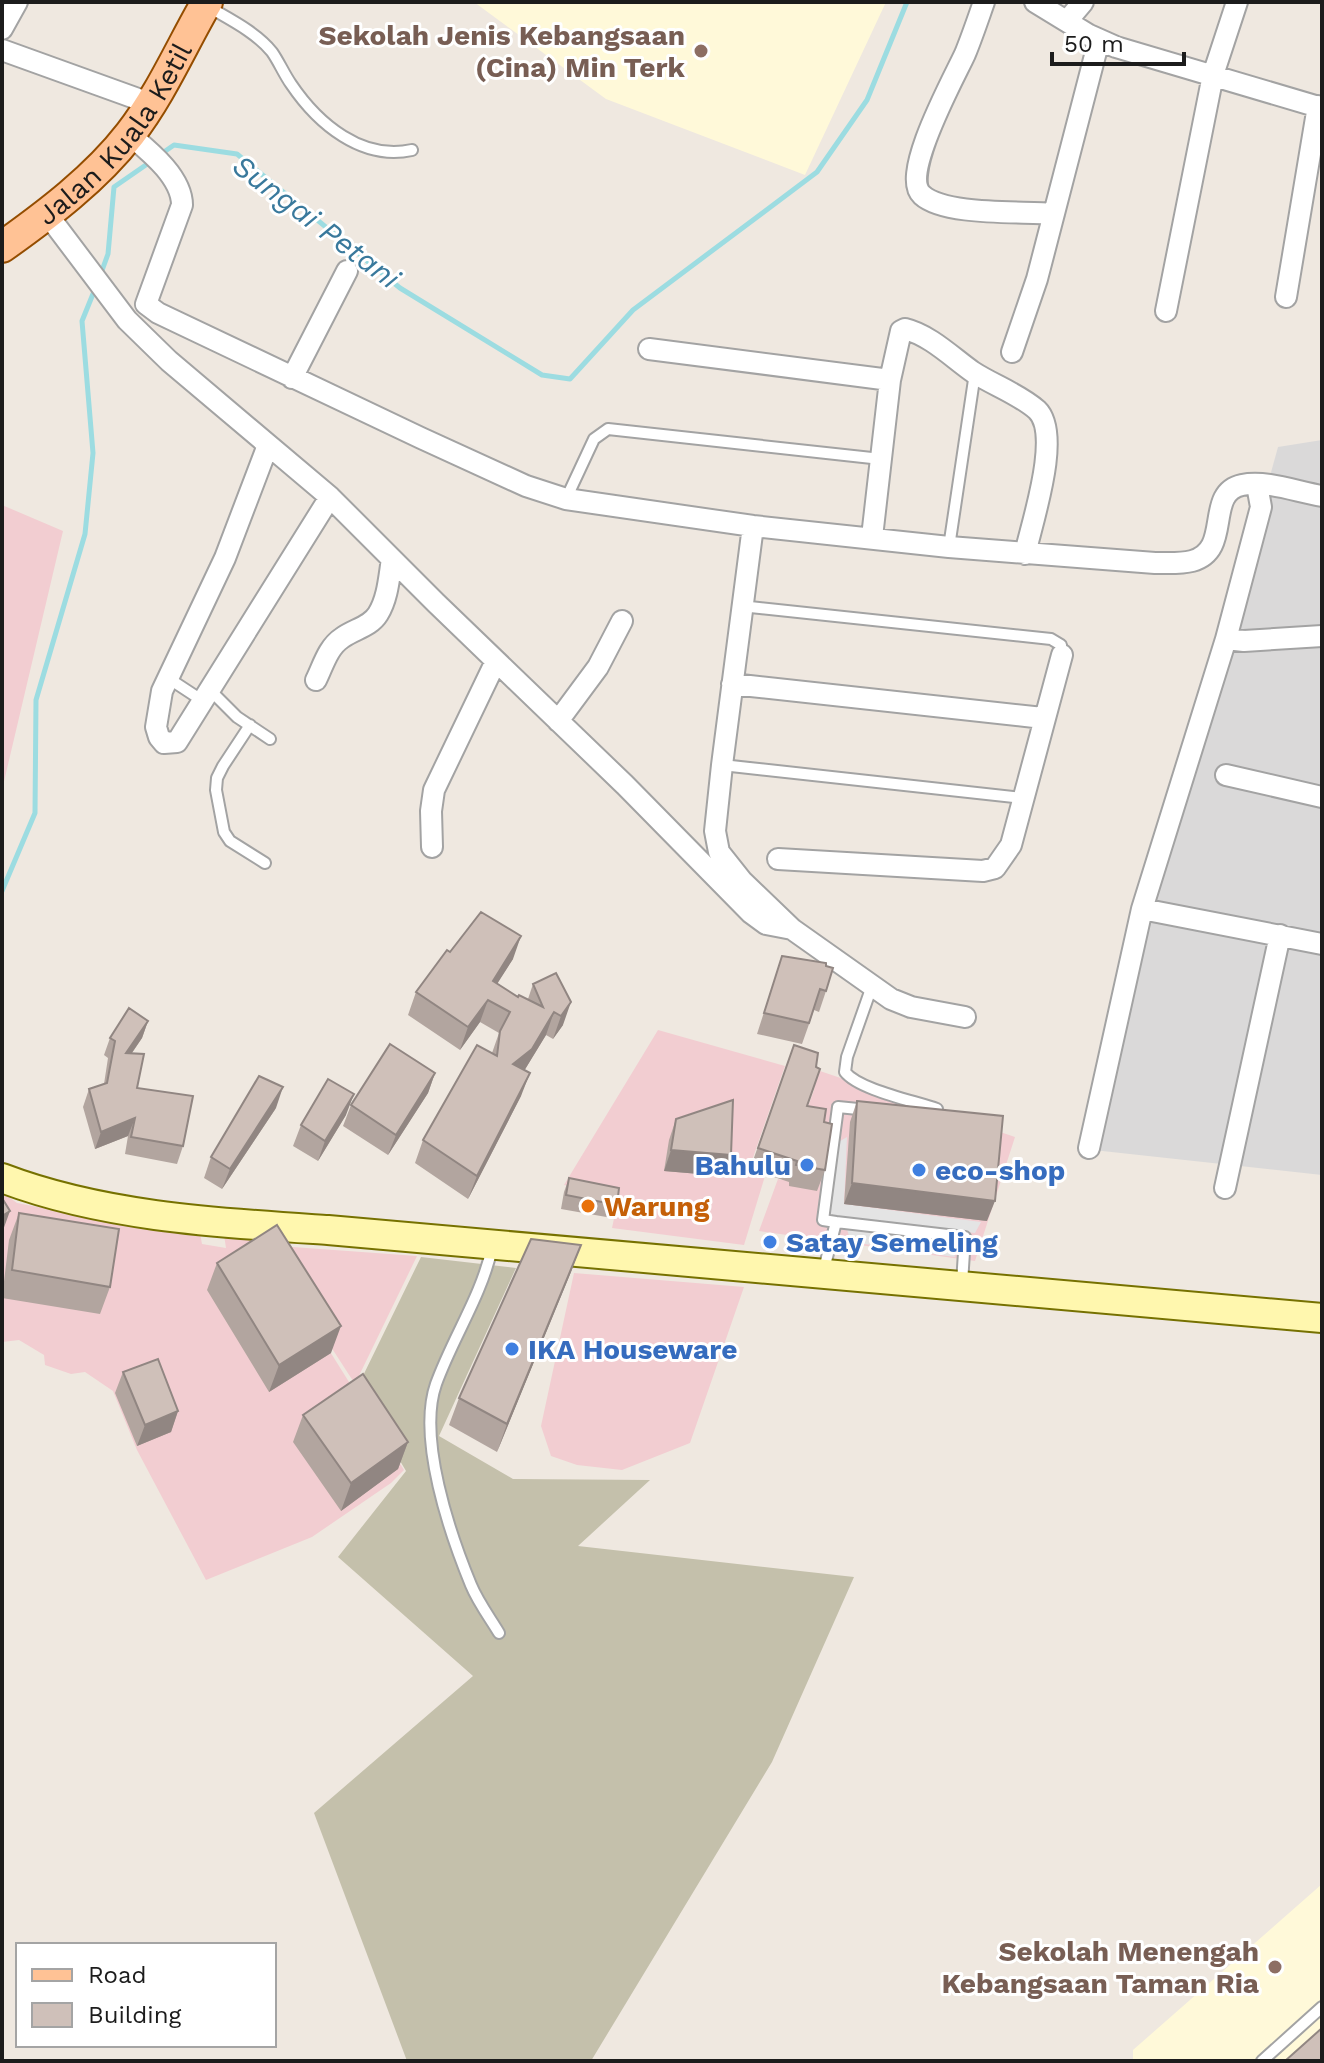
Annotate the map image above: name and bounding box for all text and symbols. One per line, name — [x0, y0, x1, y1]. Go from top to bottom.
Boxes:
scale bar — [1052, 16, 1184, 66]
place label: Sekolah Jenis Kebangsaan (Cina) Min Terk — [319, 19, 686, 84]
text: 50 m — [1064, 30, 1124, 58]
street label: Jalan Kuala Ketil — [31, 37, 199, 232]
marker: Sekolah Jenis Kebangsaan (Cina) Min Terk — [692, 42, 710, 60]
water label: Sungai Petani — [226, 147, 408, 297]
place label: Bahulu — [694, 1149, 791, 1182]
place label: eco-shop — [935, 1154, 1065, 1187]
marker: Bahulu — [798, 1156, 816, 1174]
marker: eco-shop — [910, 1161, 928, 1179]
place label: Warung — [604, 1190, 710, 1223]
marker: Warung — [579, 1197, 597, 1215]
place label: Satay Semeling — [786, 1226, 998, 1259]
marker: Satay Semeling — [761, 1233, 779, 1251]
place label: IKA Houseware — [528, 1333, 737, 1366]
marker: IKA Houseware — [503, 1340, 521, 1358]
place label: Sekolah Menengah Kebangsaan Taman Ria — [942, 1935, 1260, 2000]
legend — [16, 1943, 276, 2047]
marker: Sekolah Menengah Kebangsaan Taman Ria — [1266, 1958, 1284, 1976]
text: Road — [88, 1961, 147, 1989]
text: Building — [88, 2001, 181, 2029]

